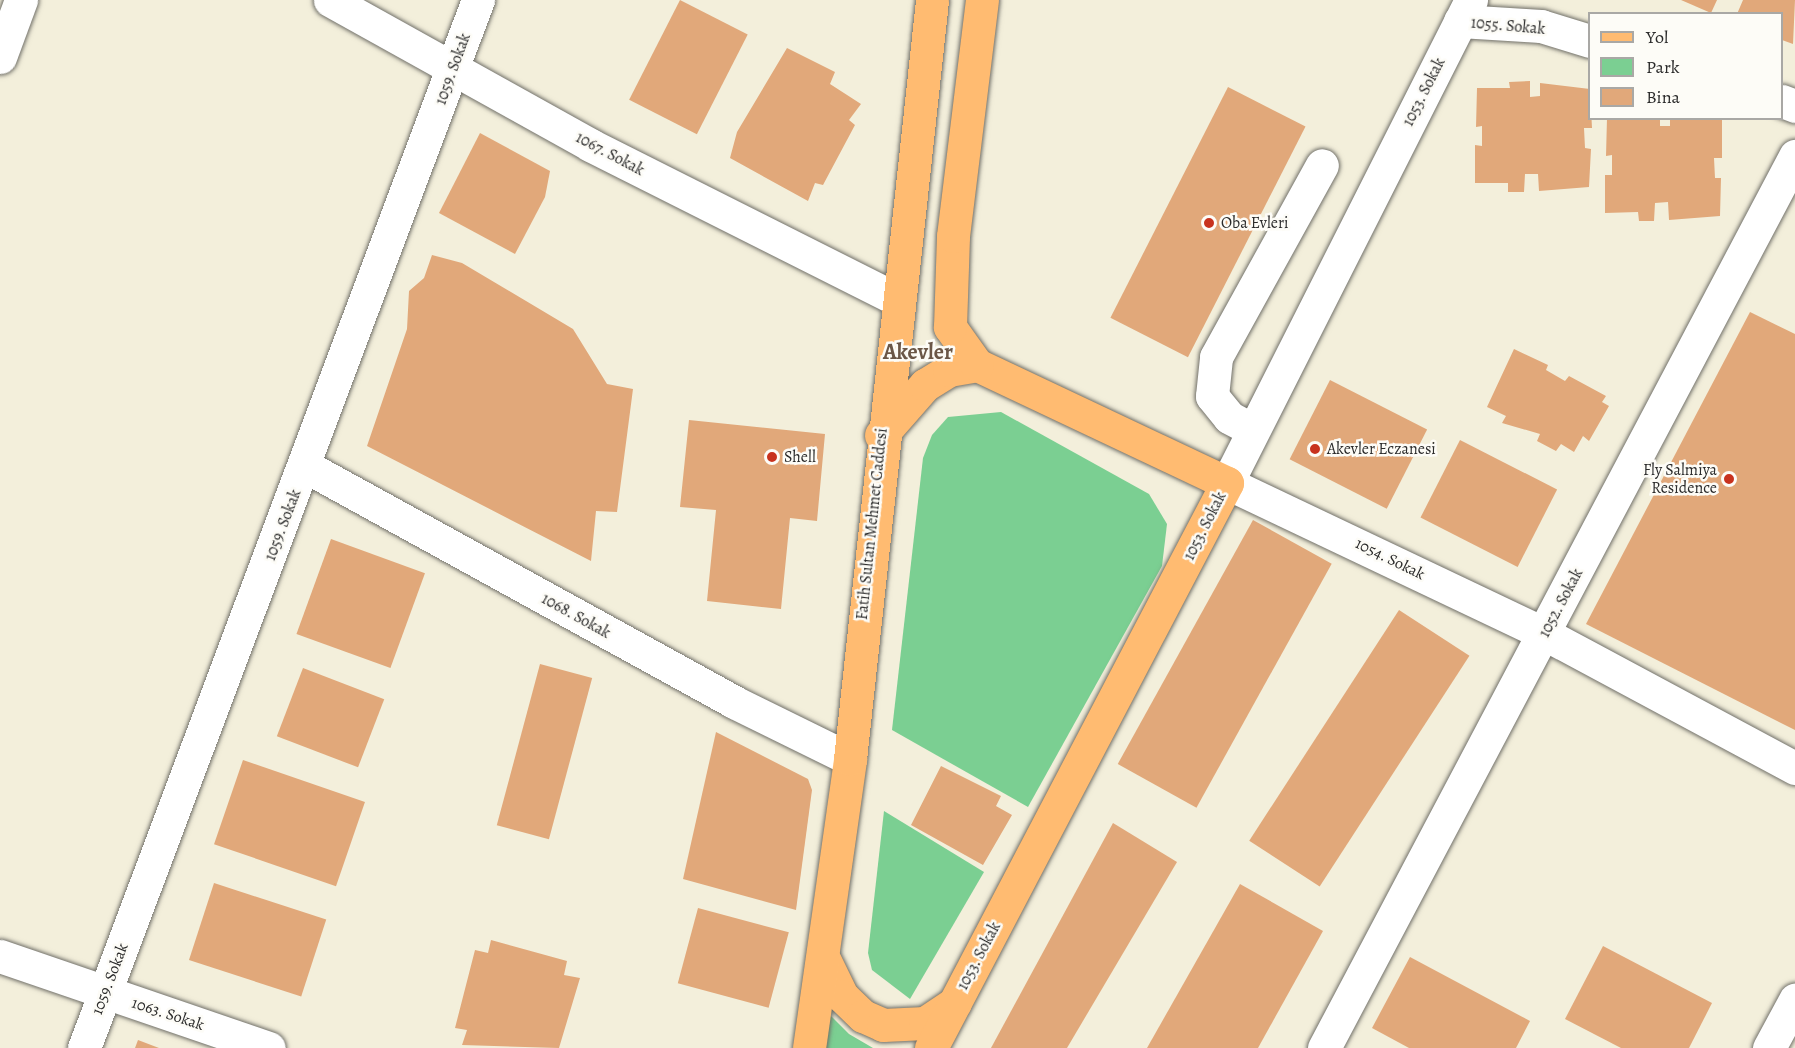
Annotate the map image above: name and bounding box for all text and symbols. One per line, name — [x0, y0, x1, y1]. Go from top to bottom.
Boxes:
legend — [1588, 12, 1783, 120]
street label: 1055. Sokak — [1470, 13, 1546, 39]
text: Yol — [1646, 25, 1668, 49]
street label: 1059. Sokak — [431, 30, 475, 108]
street label: 1053. Sokak — [1398, 54, 1450, 130]
text: Park — [1646, 55, 1680, 79]
text: Bina — [1646, 85, 1680, 109]
street label: 1067. Sokak — [572, 128, 648, 180]
place label: Oba Evleri — [1221, 213, 1289, 233]
marker: Oba Evleri — [1202, 216, 1216, 230]
district label: Akevler — [883, 340, 953, 366]
street label: Fatih Sultan Mehmet Caddesi — [852, 427, 892, 621]
place label: Akevler Eczanesi — [1327, 439, 1436, 459]
marker: Akevler Eczanesi — [1308, 442, 1322, 456]
place label: Shell — [784, 447, 816, 467]
marker: Shell — [765, 450, 779, 464]
place label: Fly Salmiya Residence — [1643, 460, 1717, 498]
marker: Fly Salmiya Residence — [1722, 472, 1736, 486]
street label: 1059. Sokak — [261, 486, 305, 564]
street label: 1053. Sokak — [1179, 488, 1231, 564]
street label: 1054. Sokak — [1352, 534, 1428, 584]
street label: 1052. Sokak — [1535, 565, 1587, 641]
street label: 1068. Sokak — [538, 589, 614, 643]
street label: 1053. Sokak — [953, 918, 1005, 994]
street label: 1059. Sokak — [88, 940, 132, 1018]
street label: 1063. Sokak — [129, 993, 207, 1035]

